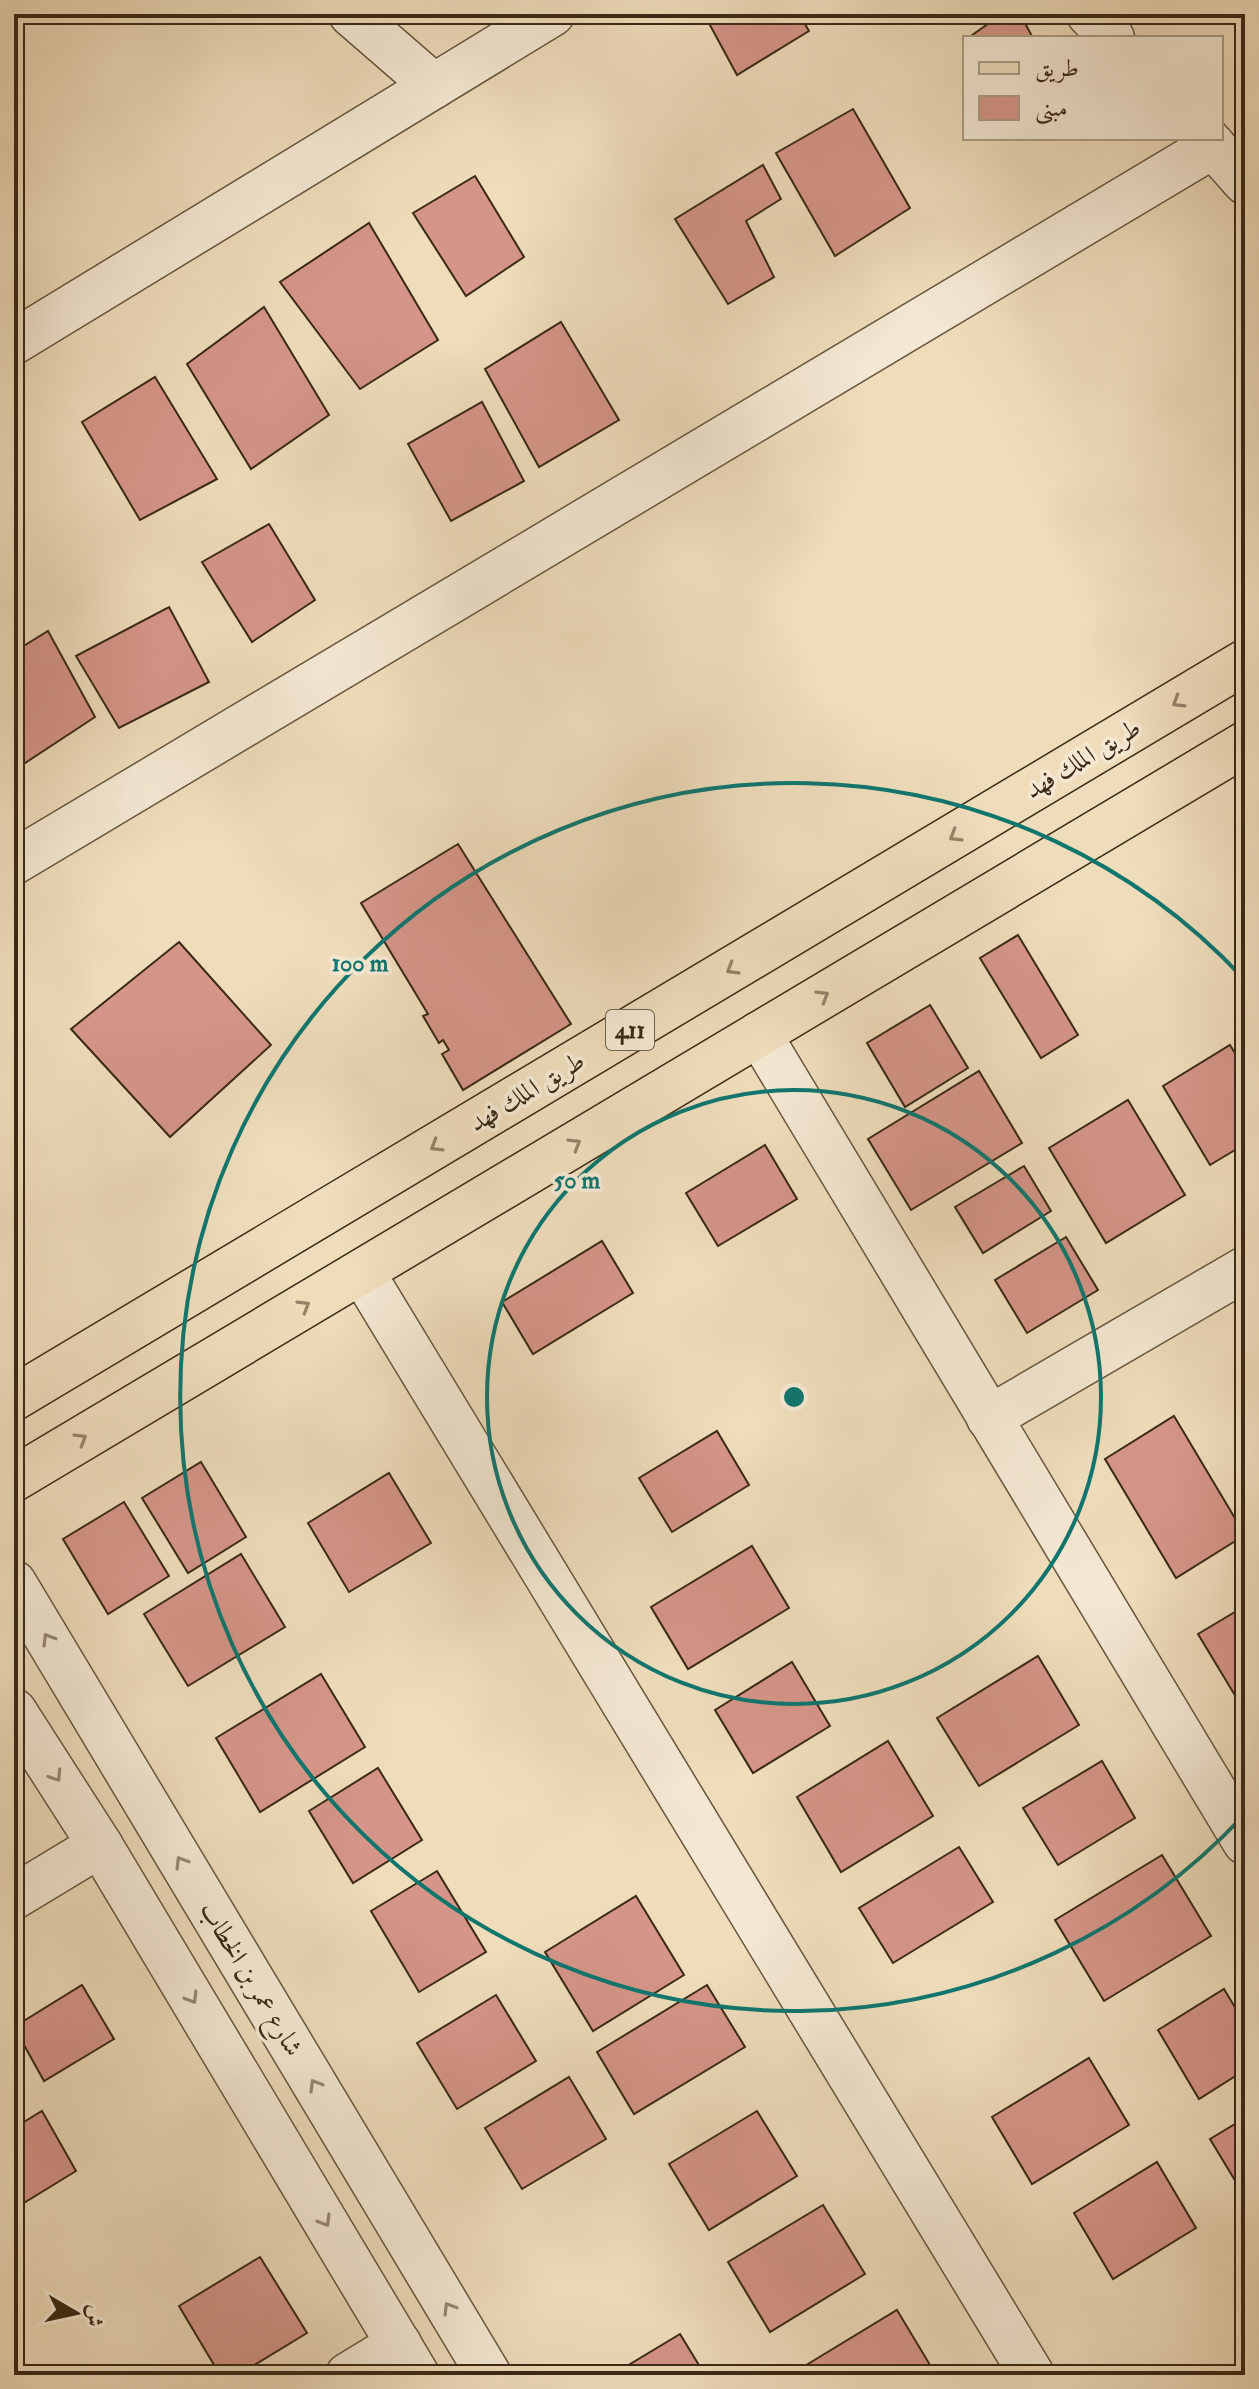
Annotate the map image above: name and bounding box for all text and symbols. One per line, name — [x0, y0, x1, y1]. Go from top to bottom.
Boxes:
legend — [963, 36, 1223, 140]
text: طريق — [1035, 53, 1079, 84]
text: مبنى — [1035, 93, 1068, 125]
one-way arrow — [1172, 692, 1187, 708]
street label: طريق الملك فهد — [1019, 712, 1147, 806]
one-way arrow — [949, 826, 964, 841]
text: 100 m — [332, 948, 389, 979]
one-way arrow — [726, 959, 741, 975]
one-way arrow — [814, 990, 829, 1006]
road number: 411 — [606, 1010, 654, 1050]
street label: طريق الملك فهد — [463, 1045, 591, 1139]
one-way arrow — [430, 1136, 445, 1151]
one-way arrow — [566, 1138, 581, 1154]
text: 50 m — [554, 1165, 601, 1196]
one-way arrow — [295, 1300, 310, 1316]
centre of rings — [780, 1383, 808, 1411]
one-way arrow — [72, 1434, 87, 1449]
one-way arrow — [42, 1633, 57, 1648]
one-way arrow — [47, 1767, 62, 1782]
one-way arrow — [175, 1856, 191, 1871]
street label: شارع عمر بن الخطاب — [188, 1896, 310, 2065]
one-way arrow — [182, 1989, 198, 2004]
one-way arrow — [309, 2079, 325, 2094]
one-way arrow — [315, 2212, 331, 2227]
north arrow — [36, 2273, 116, 2353]
one-way arrow — [443, 2302, 459, 2317]
text: ش — [79, 2303, 110, 2329]

